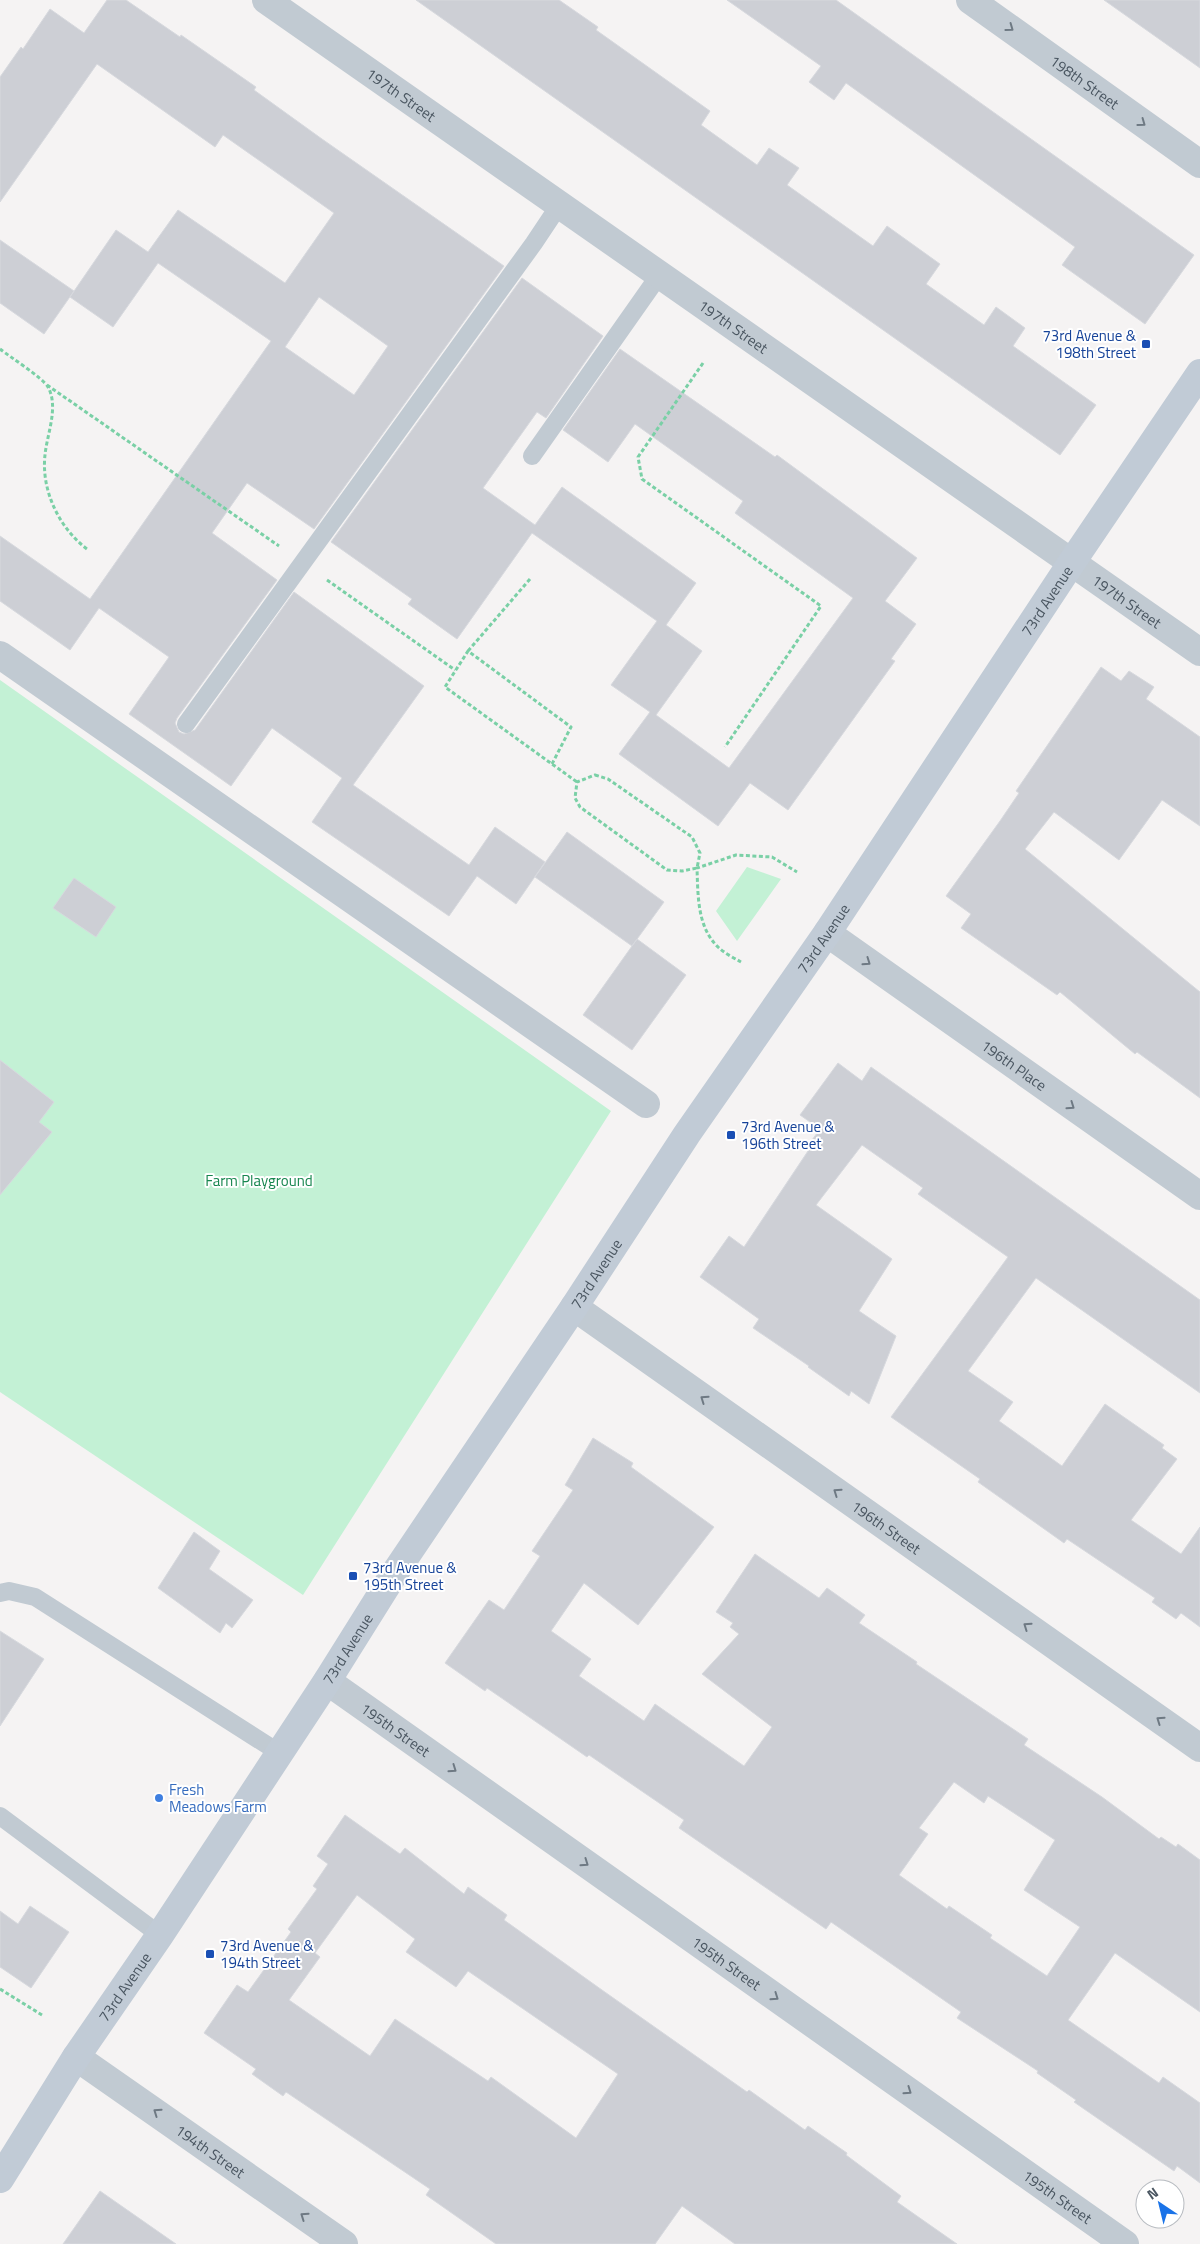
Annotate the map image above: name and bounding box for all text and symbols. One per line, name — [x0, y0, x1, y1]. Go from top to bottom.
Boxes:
one-way arrow — [1004, 22, 1014, 31]
street label: 198th Street — [1045, 49, 1125, 115]
street label: 197th Street — [362, 62, 442, 127]
one-way arrow — [1136, 117, 1146, 126]
street label: 197th Street — [694, 294, 774, 359]
place label: 73rd Avenue & 198th Street — [1042, 324, 1137, 364]
marker: 73rd Avenue & 198th Street — [1140, 338, 1152, 350]
street label: 73rd Avenue — [1015, 561, 1078, 640]
street label: 197th Street — [1087, 569, 1167, 634]
street label: 73rd Avenue — [791, 899, 855, 978]
one-way arrow — [861, 955, 870, 965]
street label: 196th Place — [977, 1034, 1052, 1096]
one-way arrow — [1065, 1100, 1074, 1108]
place label: 73rd Avenue & 196th Street — [741, 1115, 835, 1155]
marker: 73rd Avenue & 196th Street — [725, 1129, 737, 1141]
park label: Farm Playground — [205, 1169, 313, 1192]
street label: 73rd Avenue — [564, 1234, 627, 1313]
one-way arrow — [700, 1396, 710, 1405]
one-way arrow — [834, 1490, 843, 1498]
street label: 196th Street — [847, 1494, 926, 1560]
place label: 73rd Avenue & 195th Street — [363, 1556, 457, 1596]
marker: 73rd Avenue & 195th Street — [347, 1570, 359, 1582]
street label: 73rd Avenue — [316, 1609, 378, 1689]
one-way arrow — [1023, 1623, 1033, 1632]
street label: 195th Street — [356, 1697, 436, 1762]
one-way arrow — [1156, 1717, 1166, 1726]
one-way arrow — [447, 1763, 457, 1772]
place label: Fresh Meadows Farm — [169, 1778, 267, 1818]
marker: Fresh Meadows Farm — [153, 1792, 165, 1804]
one-way arrow — [580, 1857, 589, 1866]
street label: 195th Street — [687, 1930, 767, 1996]
place label: 73rd Avenue & 194th Street — [220, 1934, 314, 1974]
street label: 73rd Avenue — [92, 1947, 157, 2026]
marker: 73rd Avenue & 194th Street — [204, 1948, 216, 1960]
one-way arrow — [770, 1991, 779, 2000]
one-way arrow — [902, 2085, 912, 2094]
one-way arrow — [153, 2109, 163, 2118]
street label: 194th Street — [171, 2118, 251, 2184]
street label: 195th Street — [1018, 2164, 1098, 2229]
north arrow — [1135, 2179, 1185, 2229]
text: N — [1142, 2182, 1162, 2204]
one-way arrow — [300, 2213, 310, 2222]

